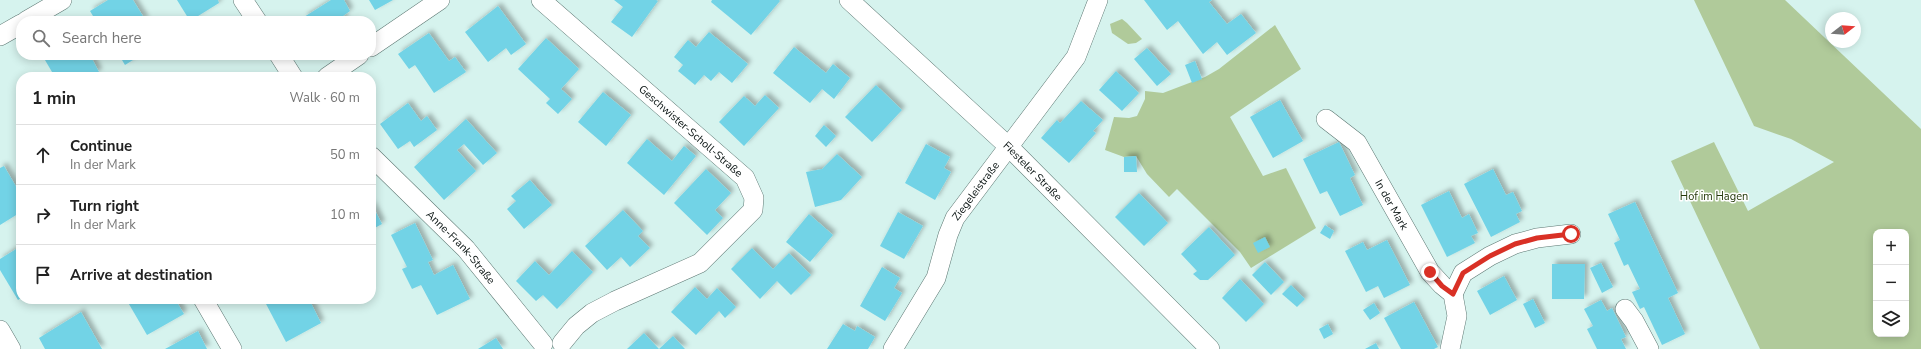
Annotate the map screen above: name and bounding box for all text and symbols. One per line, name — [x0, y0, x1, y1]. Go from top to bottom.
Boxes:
north arrow — [1825, 12, 1861, 48]
search box — [16, 16, 376, 60]
icon: search — [30, 27, 52, 49]
text: Search here — [62, 28, 142, 48]
street label: Geschwister-Scholl-Straße — [636, 81, 746, 180]
text: 1 min — [32, 87, 76, 110]
text: Walk · 60 m — [289, 89, 360, 107]
text: Continue — [70, 136, 132, 156]
street label: Fiesteler Straße — [1000, 138, 1066, 204]
icon: ahead — [32, 144, 54, 166]
text: 50 m — [330, 146, 360, 164]
text: In der Mark — [70, 156, 136, 174]
street label: Ziegeleistraße — [948, 158, 1003, 223]
street label: In der Mark — [1372, 177, 1412, 233]
park label: Hof im Hagen — [1680, 189, 1748, 204]
text: Turn right — [70, 196, 139, 216]
icon: right — [32, 204, 54, 226]
text: 10 m — [330, 206, 360, 224]
street label: Anne-Frank-Straße — [423, 207, 499, 287]
text: In der Mark — [70, 216, 136, 234]
route start — [1562, 225, 1580, 243]
map controls — [1873, 229, 1909, 337]
button: + — [1873, 229, 1909, 265]
route end — [1421, 263, 1439, 281]
icon: arrive — [32, 264, 54, 286]
text: Arrive at destination — [70, 265, 213, 285]
button: − — [1873, 265, 1909, 301]
button: layers — [1873, 301, 1909, 337]

